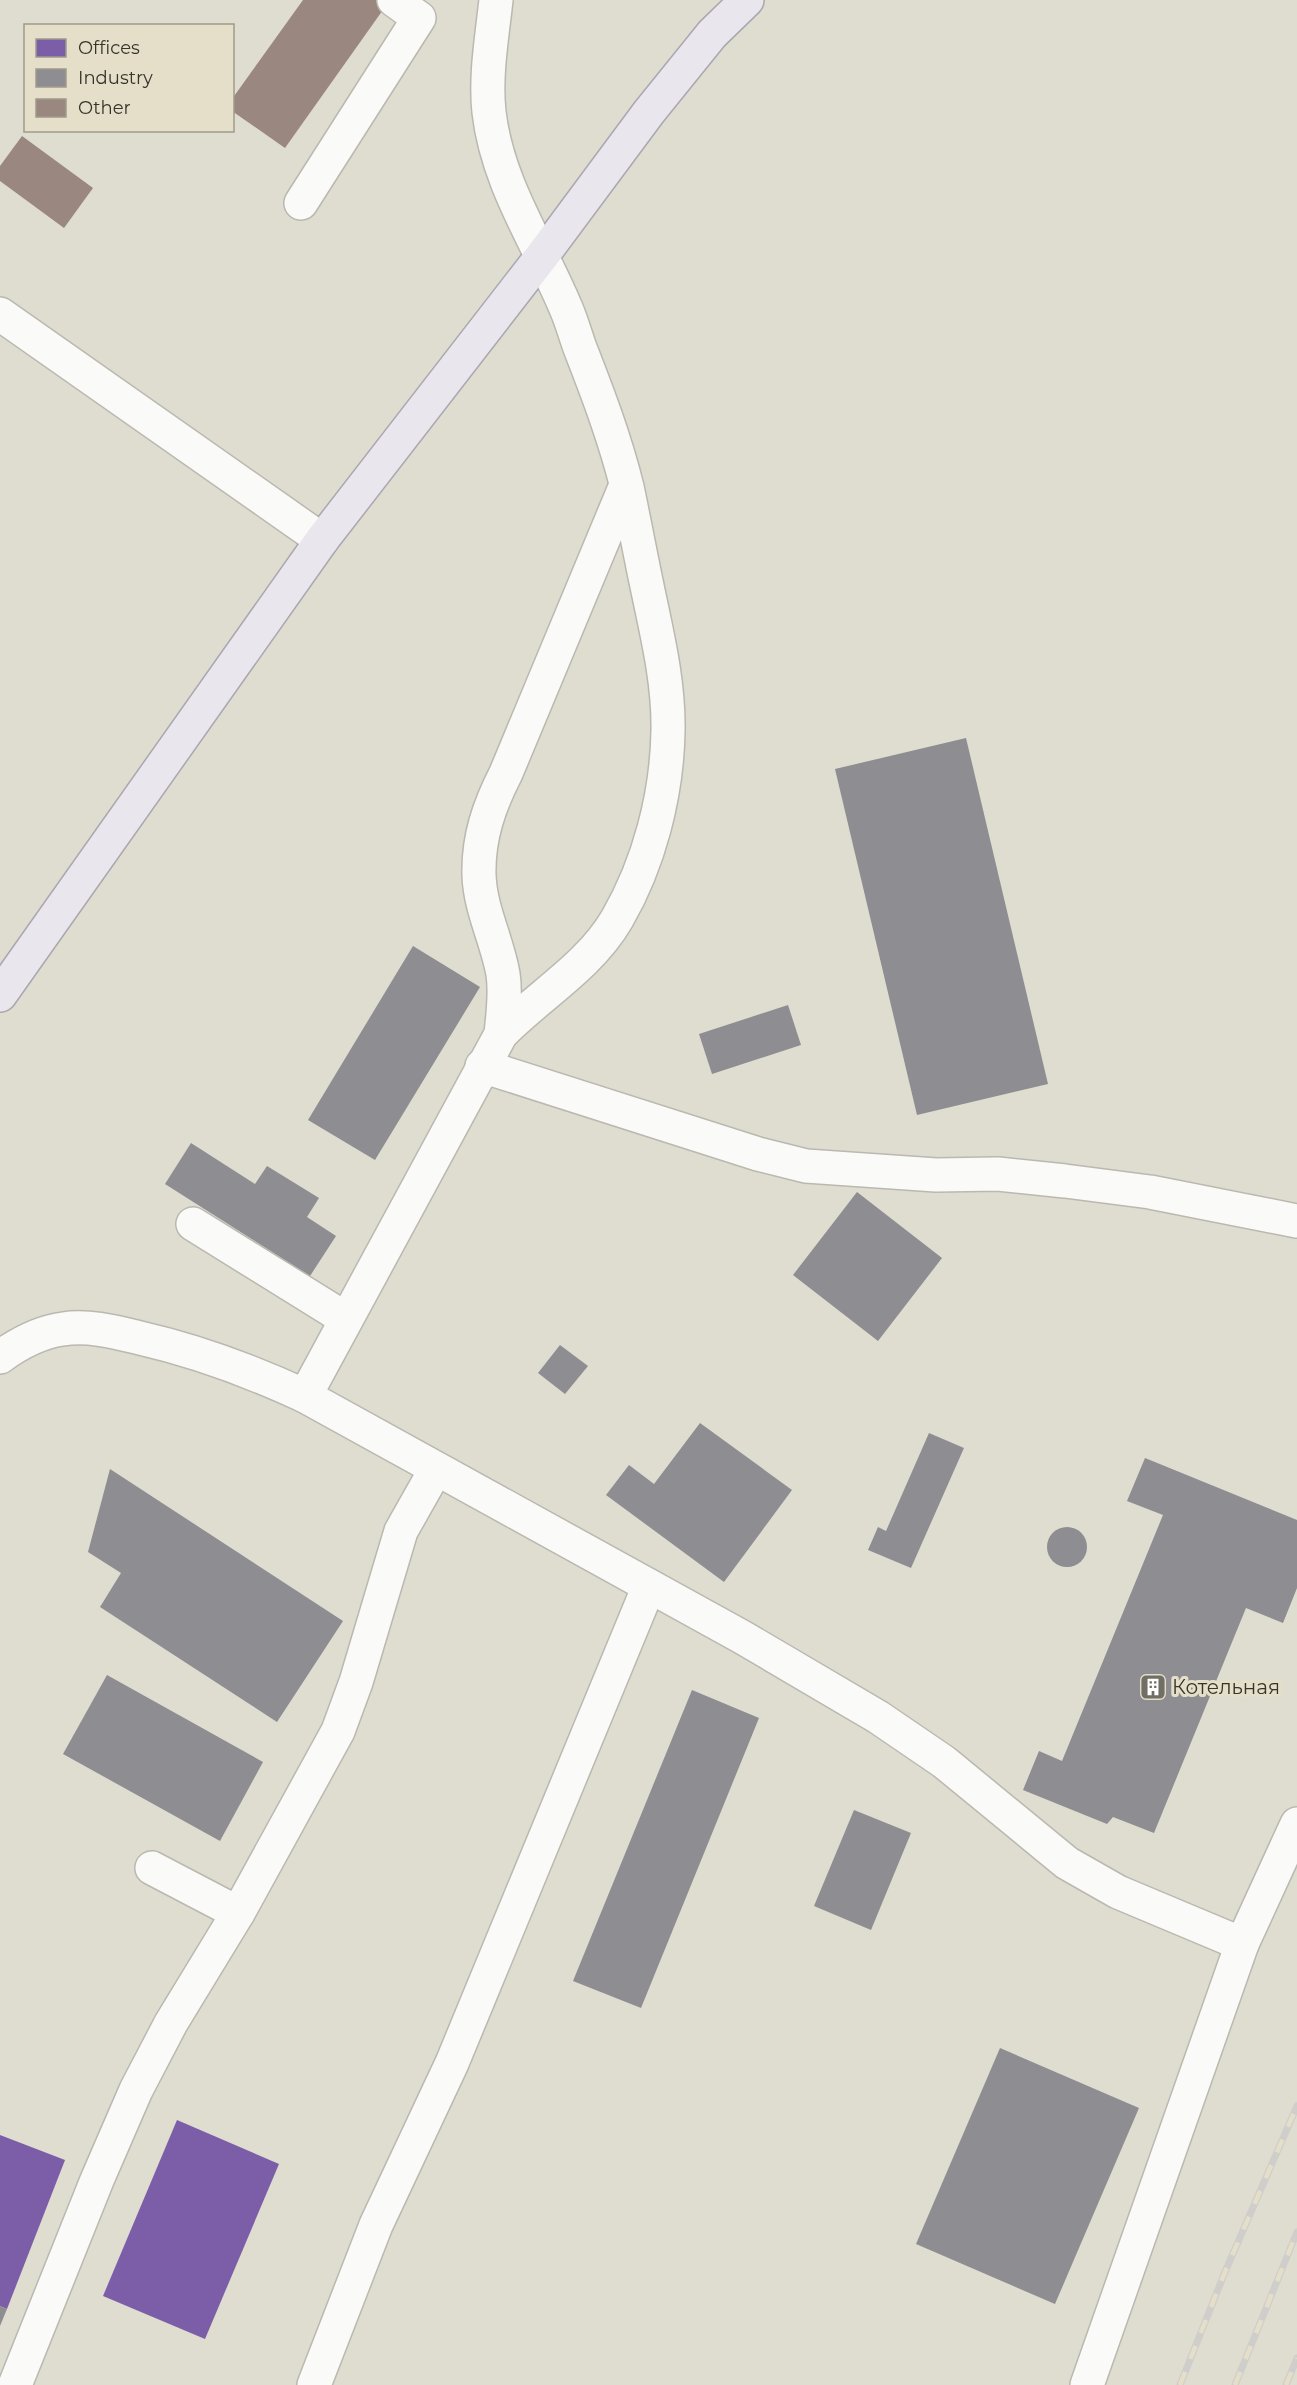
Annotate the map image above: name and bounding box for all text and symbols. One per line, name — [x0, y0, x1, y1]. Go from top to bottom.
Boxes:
legend — [24, 24, 234, 132]
text: Offices — [78, 37, 140, 59]
text: Industry — [78, 67, 153, 89]
text: Other — [78, 97, 131, 119]
building icon: Котельная — [1138, 1672, 1168, 1702]
place label: Котельная — [1172, 1675, 1280, 1699]

